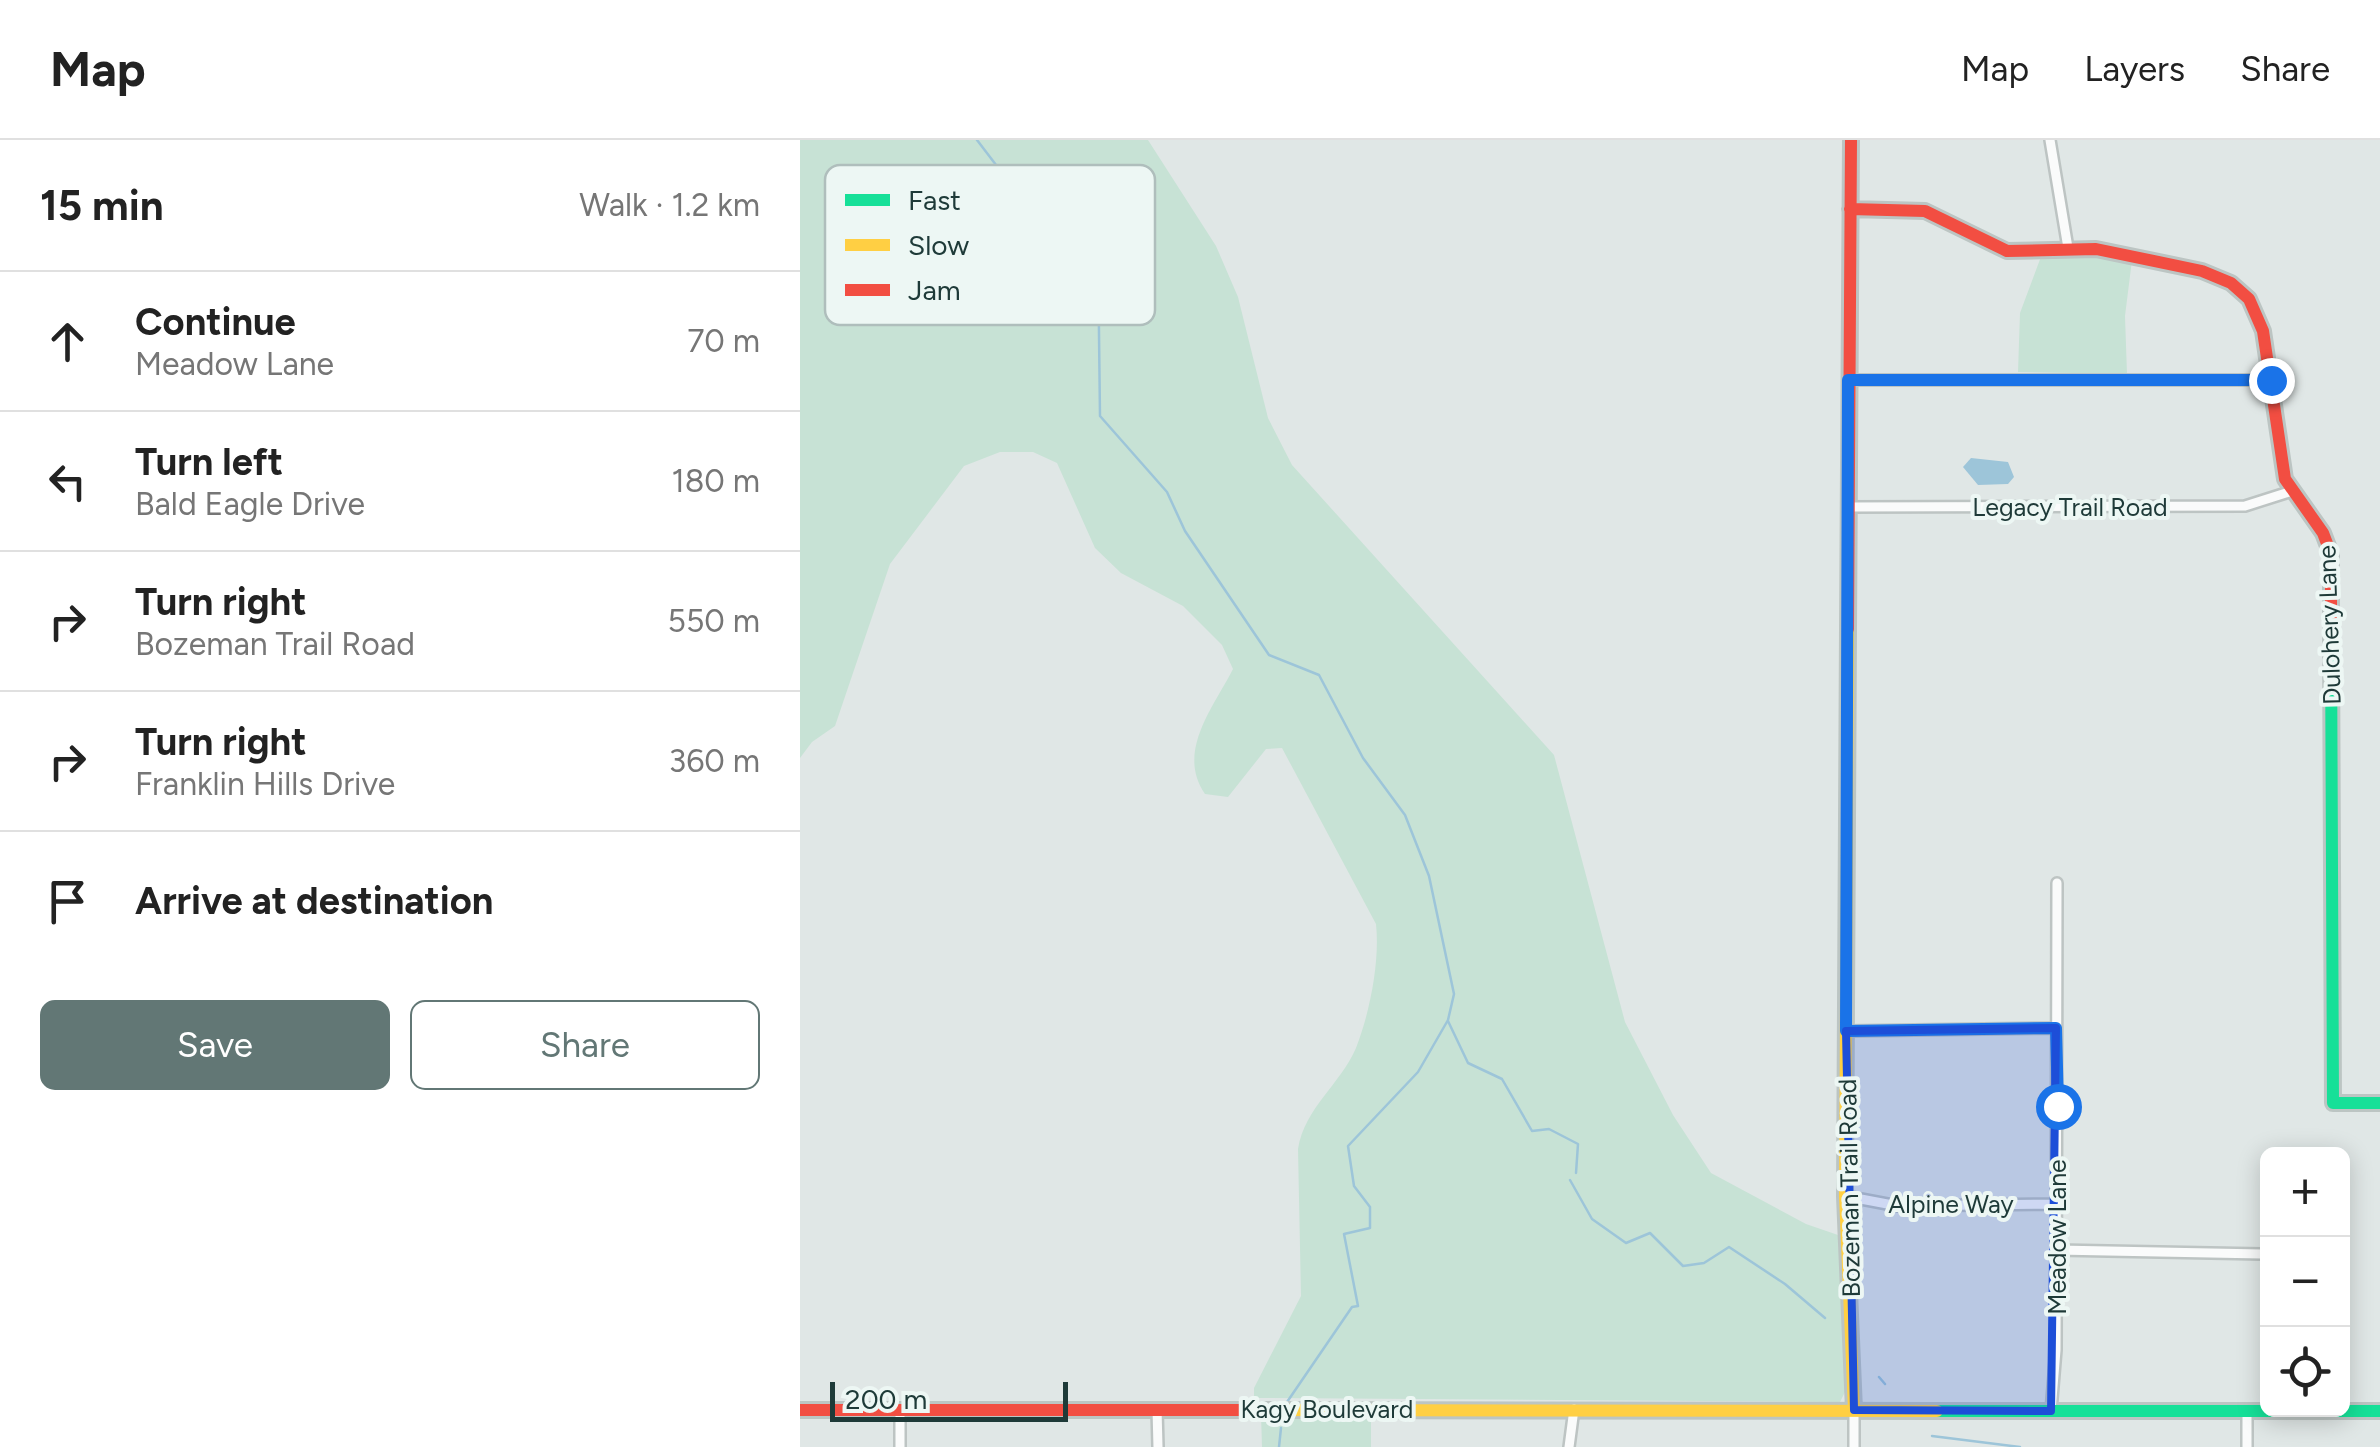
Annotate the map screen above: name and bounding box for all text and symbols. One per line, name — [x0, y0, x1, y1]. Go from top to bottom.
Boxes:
text: Map — [50, 40, 146, 98]
text: Map — [1961, 48, 2029, 90]
text: Layers — [2084, 48, 2185, 90]
text: Share — [2240, 48, 2330, 90]
legend — [825, 165, 1155, 325]
text: 15 min — [40, 180, 164, 231]
text: Fast — [908, 183, 961, 217]
text: Walk · 1.2 km — [579, 186, 760, 224]
text: Slow — [908, 228, 969, 262]
text: Jam — [908, 273, 961, 307]
text: Continue — [135, 299, 296, 345]
icon: ahead — [40, 314, 95, 369]
text: 70 m — [687, 322, 760, 360]
text: Meadow Lane — [135, 345, 334, 383]
route end — [2249, 358, 2295, 404]
text: Turn left — [135, 439, 283, 485]
icon: left — [40, 454, 95, 509]
text: 180 m — [671, 462, 760, 500]
text: Bald Eagle Drive — [135, 485, 365, 523]
street label: Legacy Trail Road — [1972, 492, 2168, 522]
street label: Dulohery Lane — [2311, 545, 2347, 705]
text: Turn right — [135, 579, 307, 625]
icon: right — [40, 594, 95, 649]
text: 550 m — [668, 602, 760, 640]
text: Bozeman Trail Road — [135, 625, 415, 663]
text: Turn right — [135, 719, 307, 765]
icon: right — [40, 734, 95, 789]
text: 360 m — [669, 742, 760, 780]
text: Franklin Hills Drive — [135, 765, 395, 803]
icon: arrive — [40, 874, 95, 929]
text: Arrive at destination — [135, 878, 493, 924]
button: Save — [40, 1000, 390, 1090]
button: Share — [410, 1000, 760, 1090]
street label: Bozeman Trail Road — [1832, 1078, 1866, 1298]
route start — [2036, 1084, 2082, 1130]
map controls — [2260, 1147, 2350, 1417]
button: + — [2260, 1147, 2350, 1237]
street label: Meadow Lane — [2042, 1159, 2072, 1315]
street label: Alpine Way — [1888, 1189, 2014, 1219]
button: − — [2260, 1237, 2350, 1327]
button: locate — [2260, 1327, 2350, 1417]
scale bar — [830, 1377, 1068, 1422]
text: 200 m — [845, 1382, 927, 1416]
street label: Kagy Boulevard — [1241, 1394, 1413, 1424]

